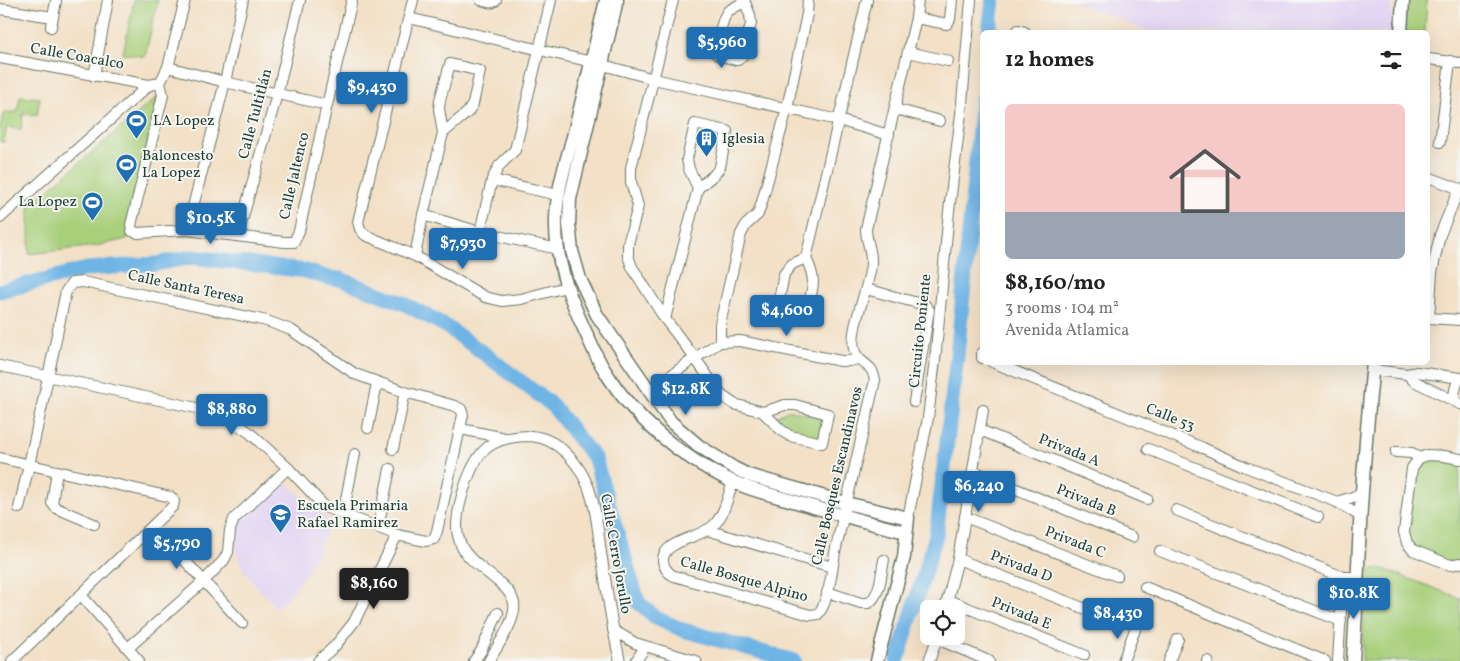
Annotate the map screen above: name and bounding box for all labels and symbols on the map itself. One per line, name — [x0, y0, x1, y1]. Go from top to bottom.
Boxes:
pin: $5,960 — [681, 27, 763, 69]
street label: Calle Coacalco — [28, 38, 126, 76]
street label: Calle Tultitlán — [234, 66, 278, 162]
pin: $9,430 — [331, 72, 413, 114]
sports icon: LA Lopez — [125, 109, 149, 140]
place label: LA Lopez — [153, 111, 215, 132]
building icon: Iglesia — [694, 127, 718, 158]
place label: Iglesia — [722, 129, 765, 150]
street label: Calle Jaltenco — [275, 130, 315, 222]
place label: Baloncesto La Lopez — [142, 146, 214, 184]
sports icon: Baloncesto La Lopez — [114, 153, 138, 184]
sports icon: La Lopez — [81, 190, 105, 221]
place label: La Lopez — [19, 192, 77, 213]
pin: $10.5K — [170, 202, 252, 245]
pin: $7,930 — [422, 228, 504, 270]
street label: Calle Santa Teresa — [126, 265, 246, 311]
street label: Circuito Poniente — [905, 273, 937, 389]
pin: $4,600 — [746, 294, 828, 337]
pin: $12.8K — [645, 374, 727, 416]
street label: Calle Bosques Escandinavos — [807, 384, 869, 568]
pin: $8,880 — [191, 394, 273, 436]
street label: Calle 53 — [1142, 399, 1198, 437]
street label: Privada A — [1035, 429, 1103, 473]
pin: $6,240 — [938, 470, 1020, 513]
street label: Privada B — [1053, 479, 1119, 523]
street label: Calle Cerro Jorullo — [594, 492, 636, 616]
place label: Escuela Primaria Rafael Ramirez — [297, 496, 408, 534]
school or university icon: Escuela Primaria Rafael Ramirez — [269, 503, 293, 534]
street label: Privada C — [1042, 522, 1109, 564]
pin: $5,790 — [136, 528, 218, 570]
street label: Privada D — [987, 546, 1055, 588]
street label: Calle Bosque Alpino — [678, 552, 810, 608]
pin: $8,160 — [333, 568, 415, 610]
pin: $10.8K — [1313, 578, 1395, 620]
street label: Privada E — [988, 592, 1054, 636]
pin: $8,430 — [1077, 598, 1159, 640]

